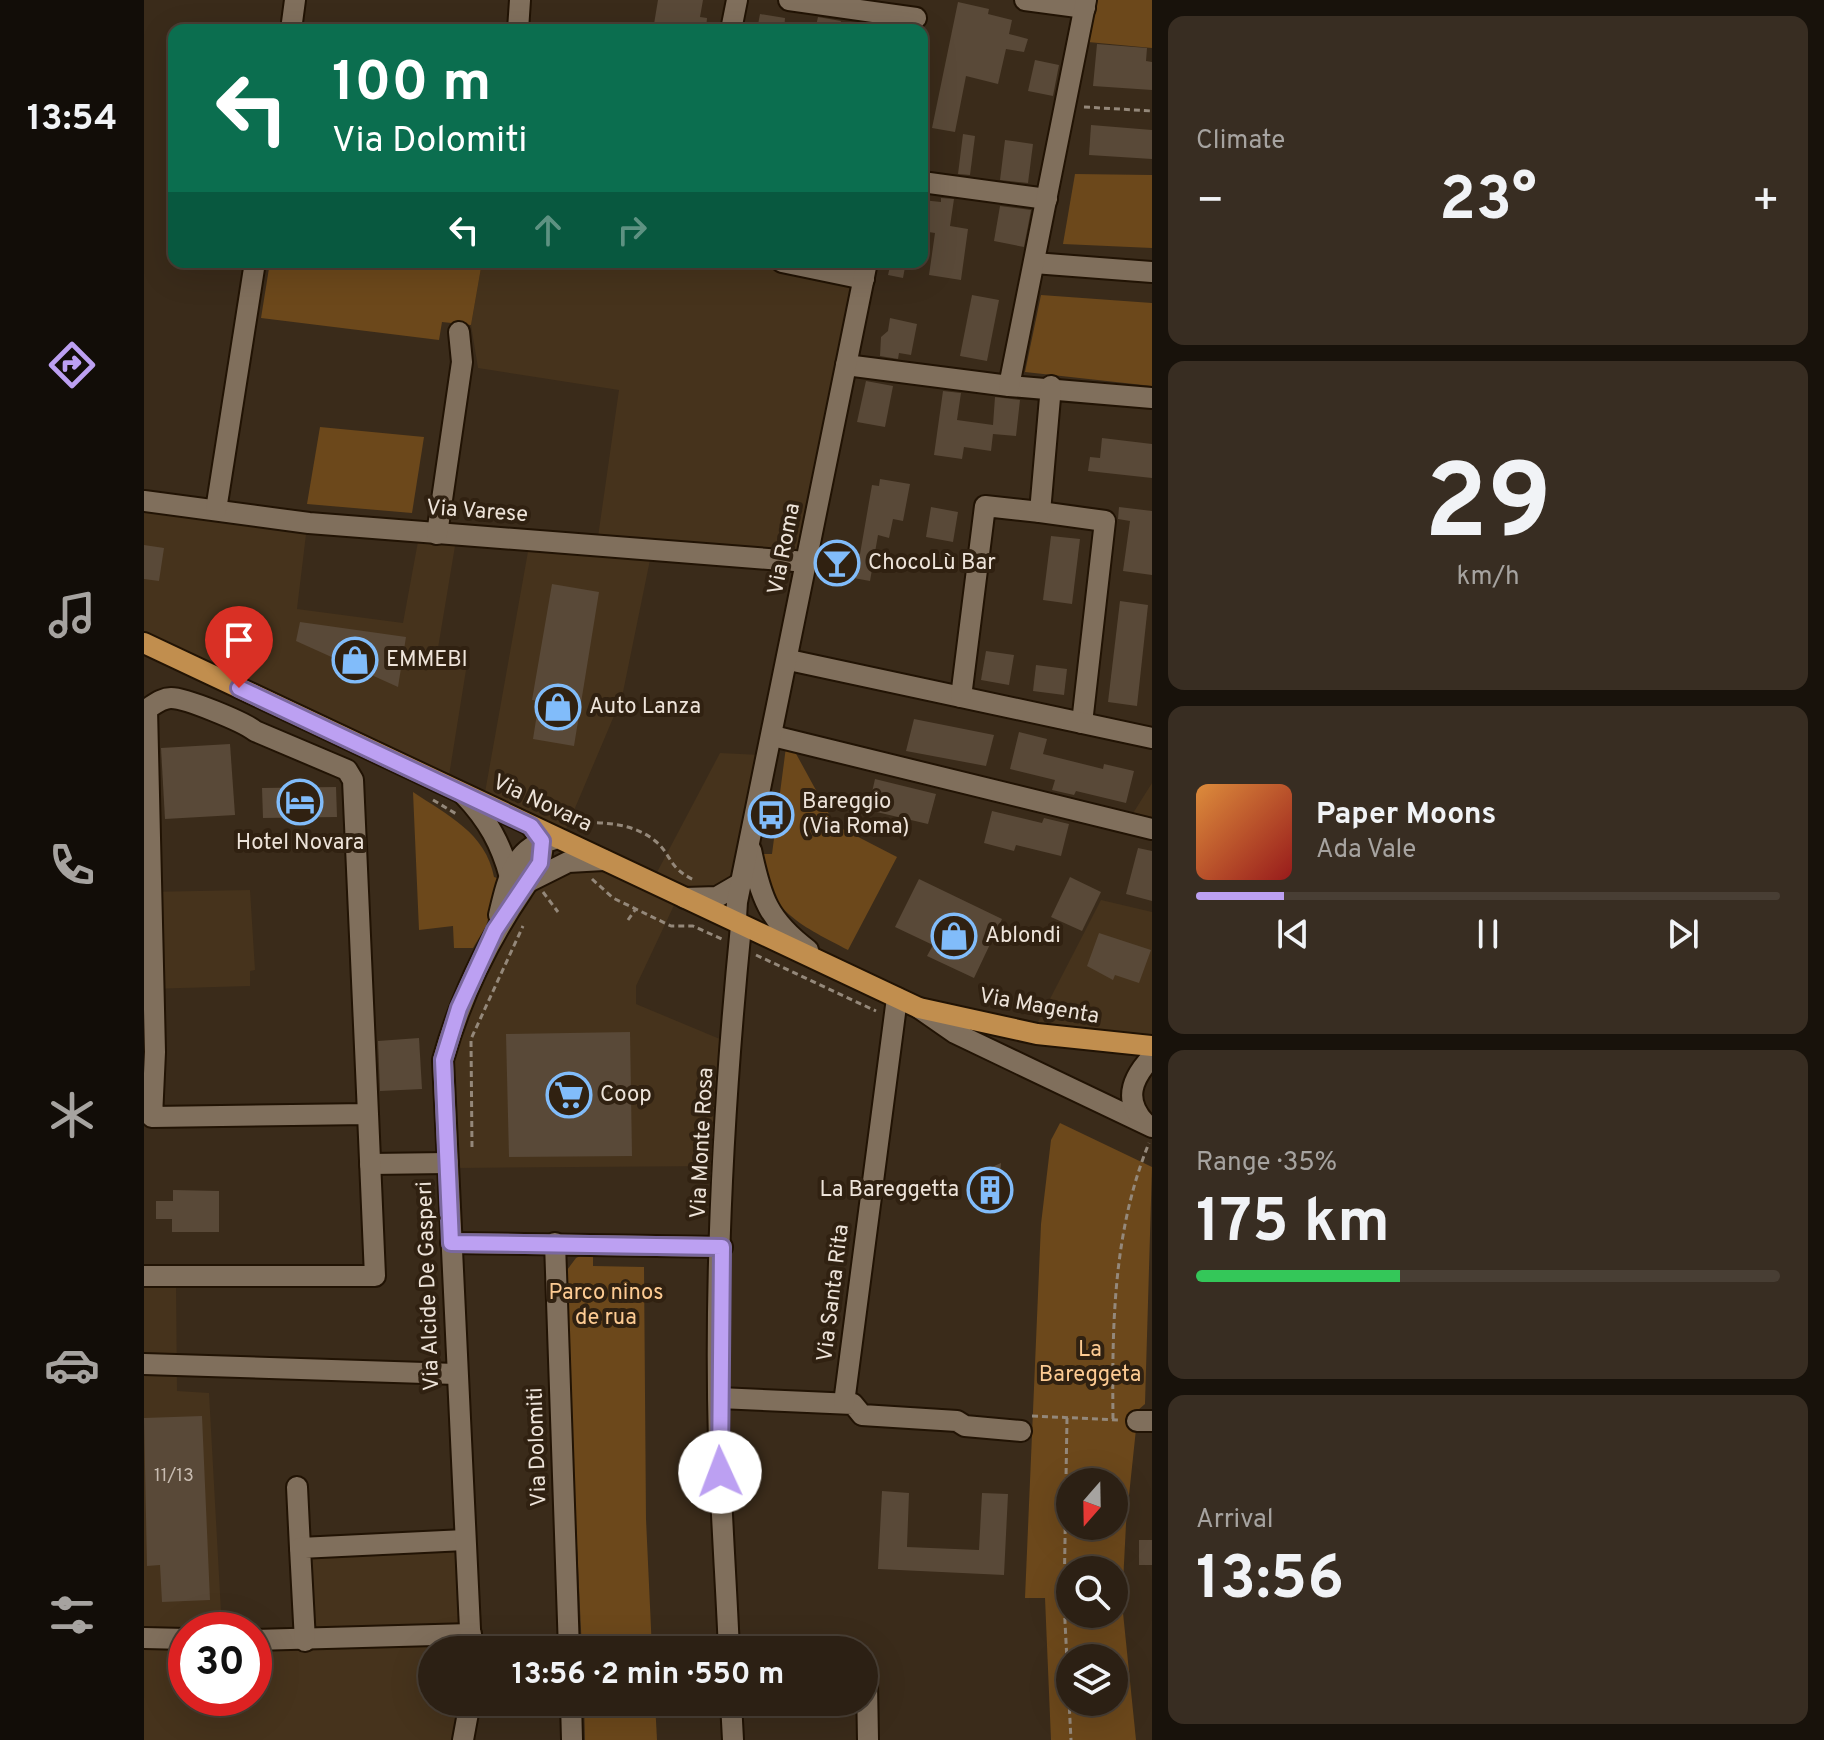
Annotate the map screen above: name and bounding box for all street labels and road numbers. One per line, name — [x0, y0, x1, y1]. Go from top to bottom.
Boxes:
street label: Via Varese — [425, 495, 529, 529]
street label: Via Roma — [763, 501, 807, 597]
street label: Via Novara — [488, 769, 596, 839]
street label: Via Magenta — [977, 983, 1101, 1031]
street label: Via Monte Rosa — [686, 1067, 720, 1219]
street label: Via Alcide De Gasperi — [412, 1181, 446, 1391]
street label: Via Santa Rita — [812, 1223, 856, 1363]
street label: Via Dolomiti — [522, 1387, 554, 1507]

